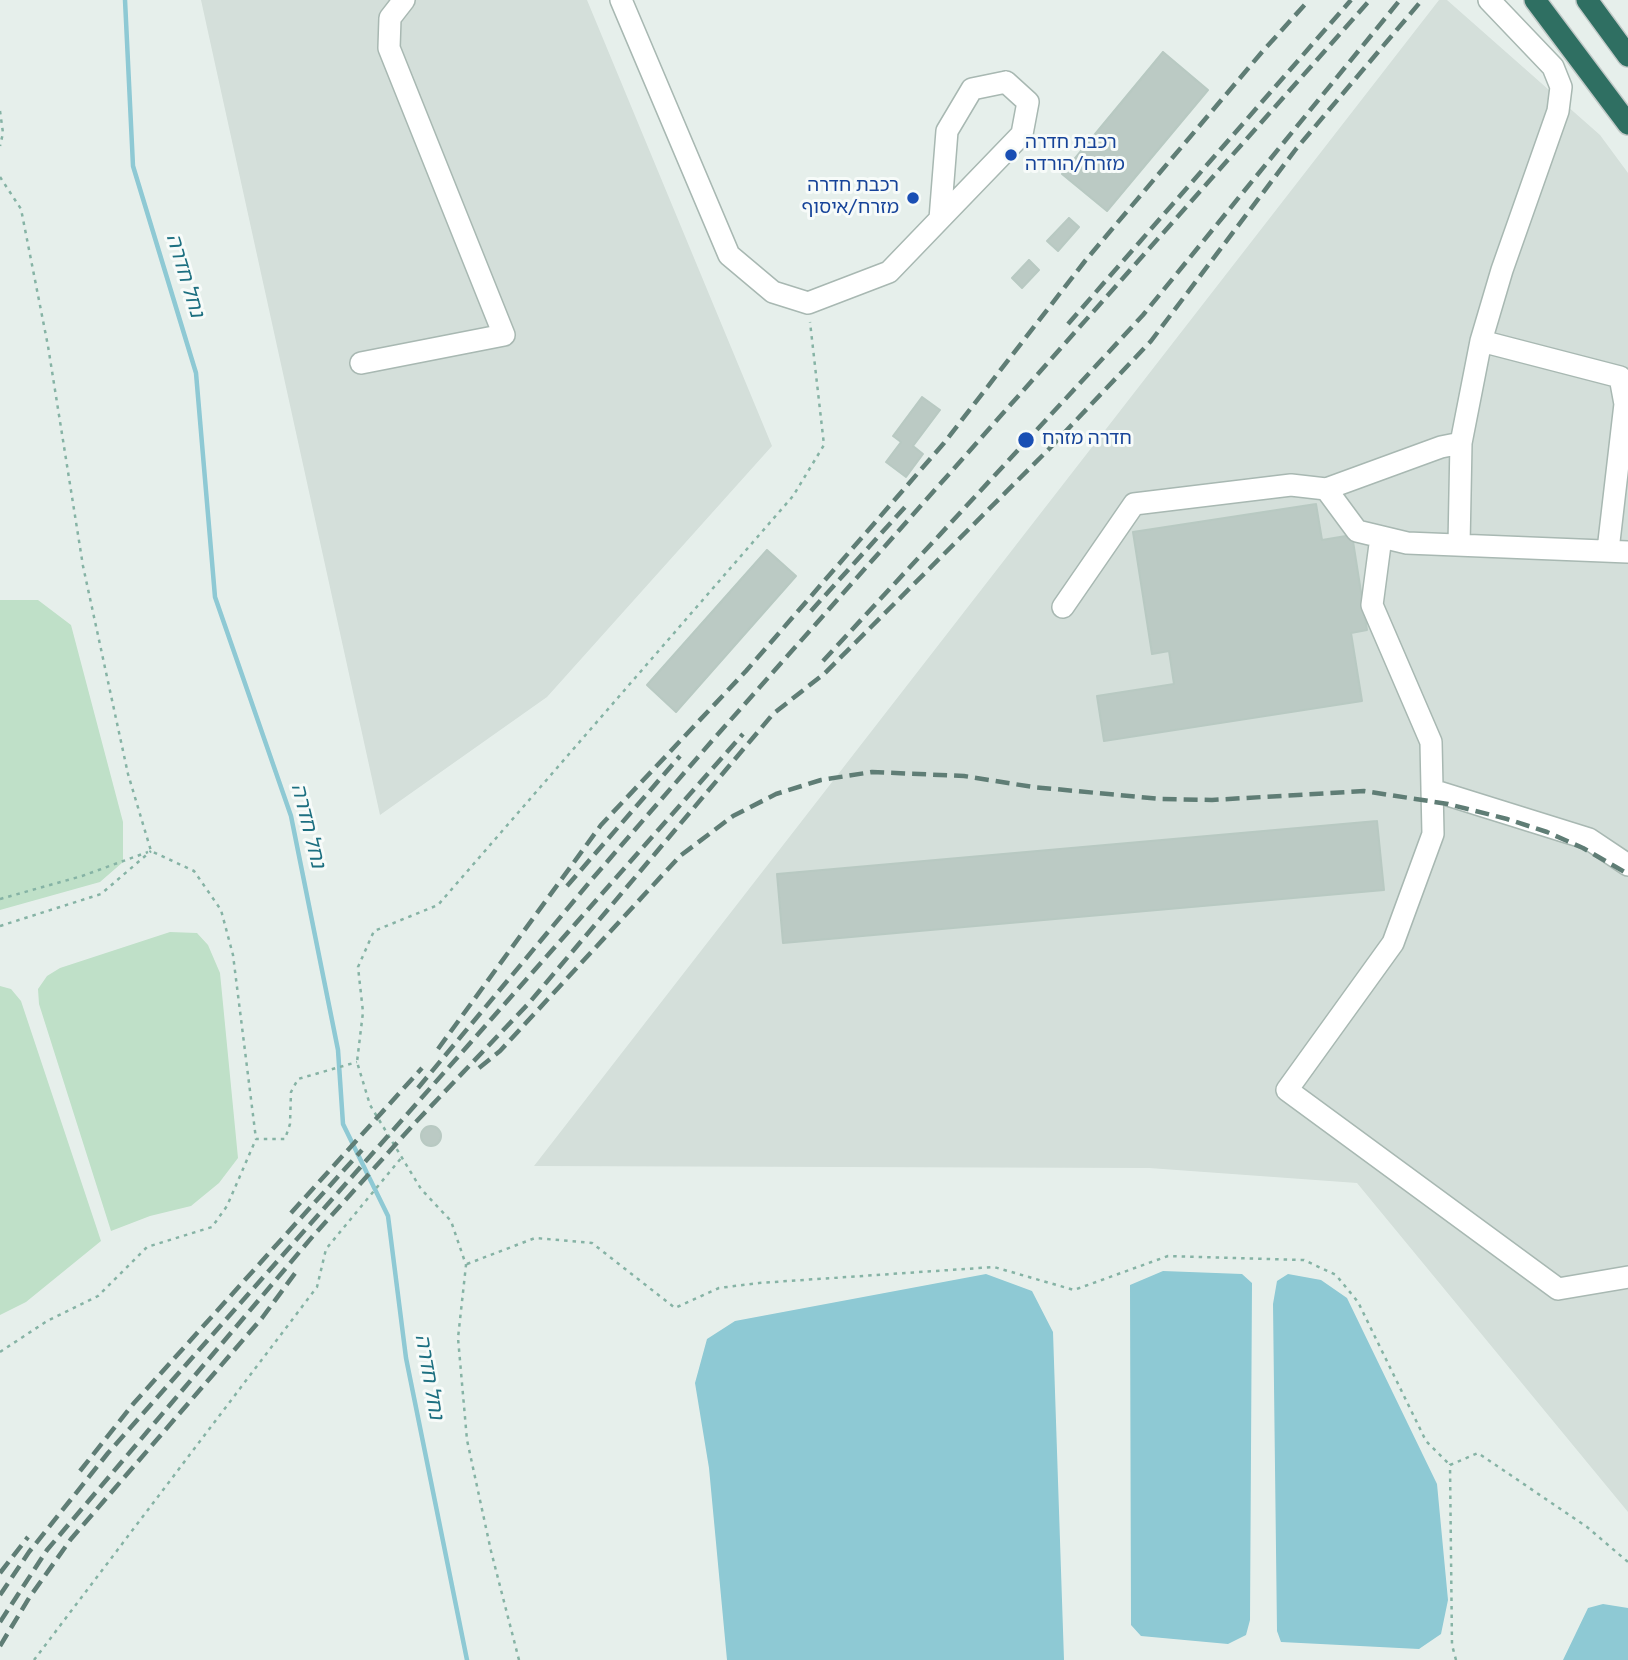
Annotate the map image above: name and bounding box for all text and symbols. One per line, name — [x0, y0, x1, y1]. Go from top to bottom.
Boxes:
place label: רכבת חדרה מזרח/הורדה — [1025, 133, 1125, 177]
marker: רכבת חדרה מזרח/הורדה — [1003, 147, 1019, 163]
place label: רכבת חדרה מזרח/איסוף — [802, 176, 899, 220]
marker: רכבת חדרה מזרח/איסוף — [905, 190, 921, 206]
water label: נחל חדרה — [158, 231, 208, 321]
place label: חדרה מזרח — [1042, 429, 1132, 451]
marker: חדרה מזרח — [1016, 430, 1036, 450]
water label: נחל חדרה — [283, 781, 329, 871]
water label: נחל חדרה — [407, 1332, 447, 1422]

